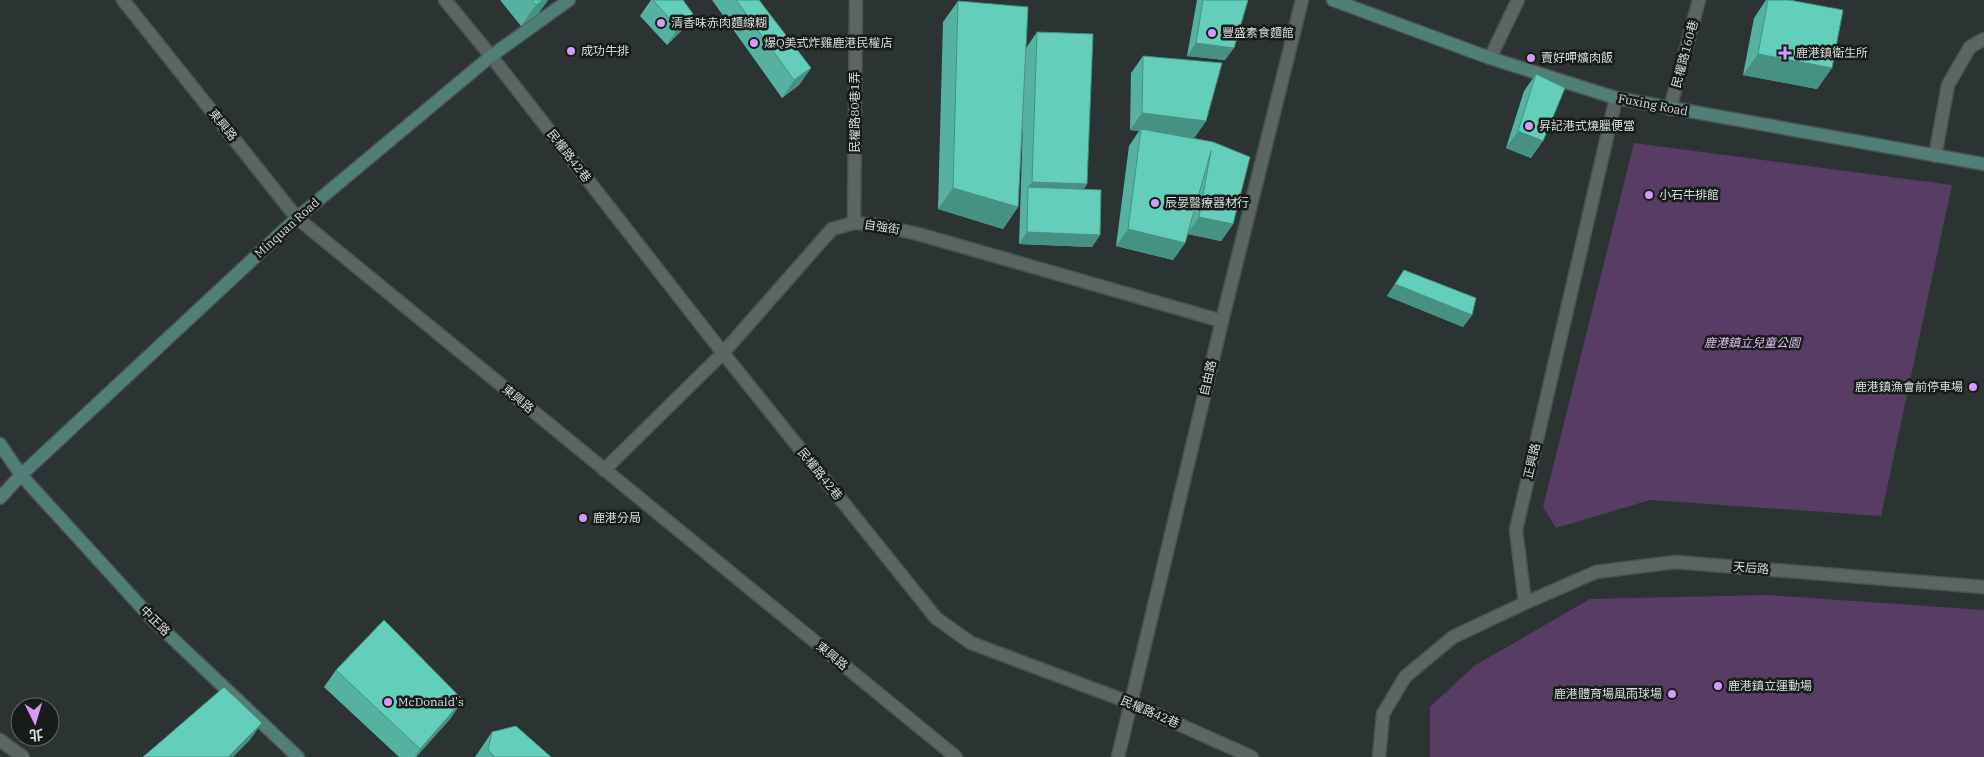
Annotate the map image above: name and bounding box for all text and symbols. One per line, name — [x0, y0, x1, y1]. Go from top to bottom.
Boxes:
place label: 清香味赤肉麵線糊 — [671, 15, 767, 30]
marker: 清香味赤肉麵線糊 — [655, 17, 667, 29]
street label: 民權路160巷 — [1668, 18, 1701, 89]
place label: 豐盛素食麵館 — [1222, 25, 1294, 40]
marker: 豐盛素食麵館 — [1206, 27, 1218, 39]
place label: 爆Q美式炸雞鹿港民權店 — [764, 35, 893, 50]
marker: 爆Q美式炸雞鹿港民權店 — [748, 37, 760, 49]
place label: 成功牛排 — [581, 43, 629, 58]
marker: 成功牛排 — [565, 45, 577, 57]
place label: 鹿港鎮衛生所 — [1796, 45, 1868, 60]
marker: 鹿港鎮衛生所 — [1778, 46, 1792, 60]
place label: 賣好呷爌肉飯 — [1541, 50, 1613, 65]
marker: 賣好呷爌肉飯 — [1525, 52, 1537, 64]
street label: 民權路80巷1弄 — [847, 71, 862, 153]
street label: Fuxing Road — [1617, 90, 1689, 119]
street label: 東興路 — [206, 106, 241, 143]
place label: 昇記港式燒臘便當 — [1539, 118, 1635, 133]
marker: 昇記港式燒臘便當 — [1523, 120, 1535, 132]
street label: 民權路42巷 — [544, 126, 595, 185]
place label: 小石牛排館 — [1659, 187, 1719, 202]
marker: 小石牛排館 — [1643, 189, 1655, 201]
street label: Minquan Road — [251, 195, 322, 261]
place label: 辰晏醫療器材行 — [1165, 195, 1249, 210]
marker: 辰晏醫療器材行 — [1149, 197, 1161, 209]
street label: 自強街 — [863, 216, 901, 237]
park label: 鹿港鎮立兒童公園 — [1704, 335, 1802, 350]
street label: 自由路 — [1196, 359, 1219, 397]
place label: 鹿港鎮漁會前停車場 — [1855, 379, 1963, 394]
street label: 東興路 — [500, 381, 537, 416]
marker: 鹿港鎮漁會前停車場 — [1967, 381, 1979, 393]
street label: 正興路 — [1520, 442, 1543, 480]
street label: 民權路42巷 — [795, 445, 846, 503]
place label: 鹿港分局 — [593, 510, 641, 525]
marker: 鹿港分局 — [577, 512, 589, 524]
street label: 天后路 — [1732, 558, 1770, 577]
street label: 中正路 — [137, 603, 173, 639]
street label: 東興路 — [814, 638, 851, 673]
place label: 鹿港鎮立運動場 — [1728, 678, 1812, 693]
marker: 鹿港鎮立運動場 — [1712, 680, 1724, 692]
place label: 鹿港體育場風雨球場 — [1554, 686, 1662, 701]
marker: 鹿港體育場風雨球場 — [1666, 688, 1678, 700]
street label: 民權路42巷 — [1119, 692, 1182, 731]
place label: McDonald's — [398, 694, 464, 709]
marker: McDonald's — [382, 696, 394, 708]
north arrow — [10, 697, 60, 747]
text: 北 — [28, 725, 44, 745]

